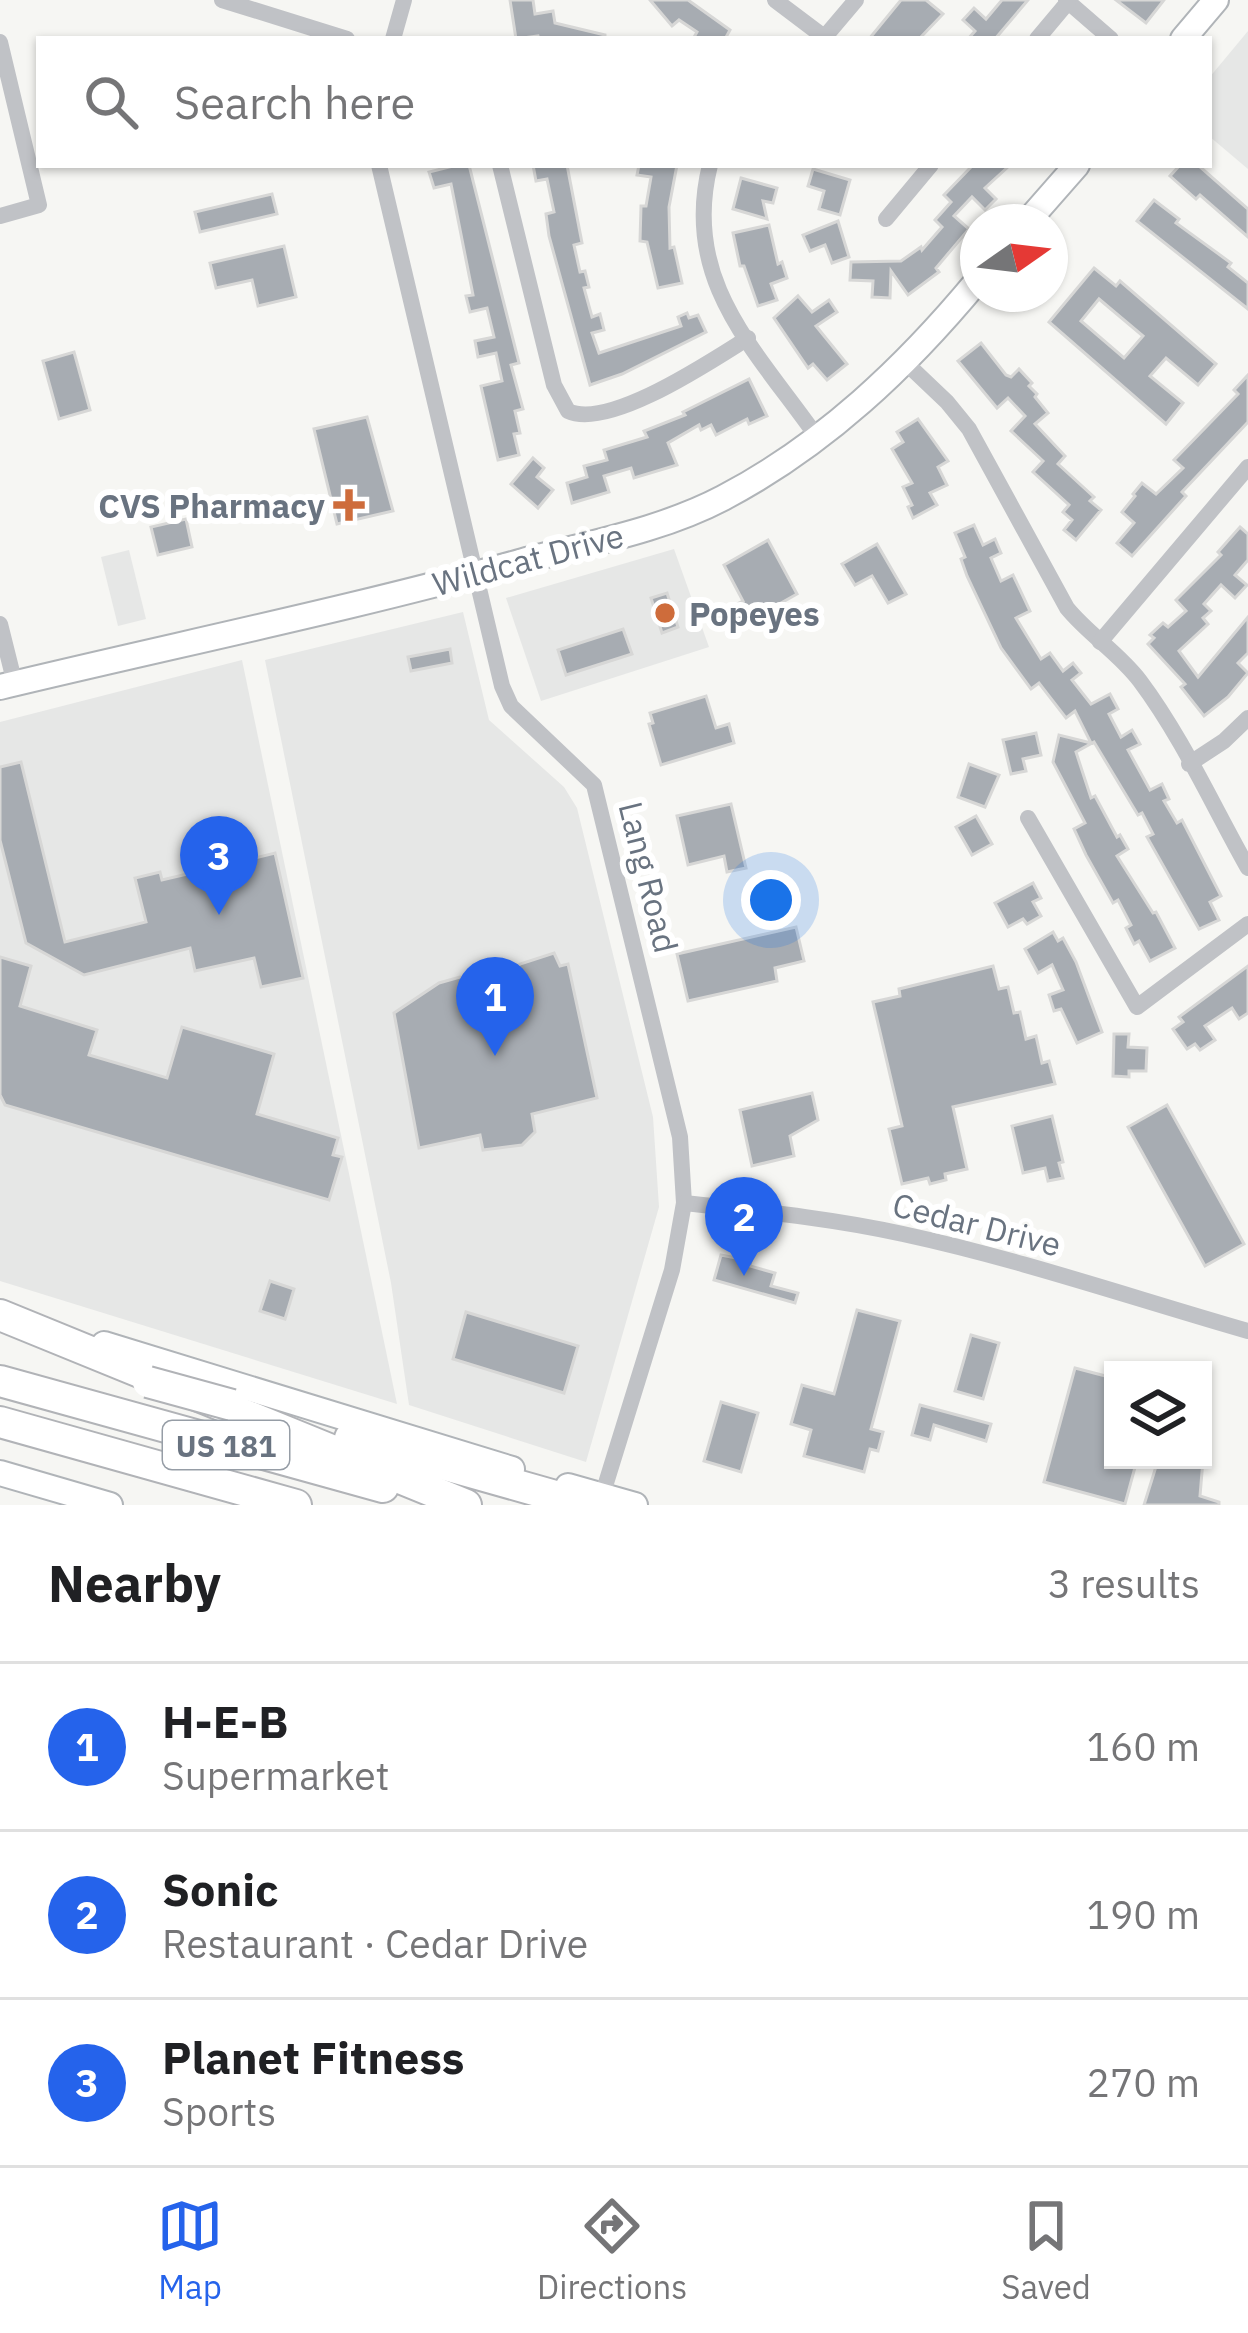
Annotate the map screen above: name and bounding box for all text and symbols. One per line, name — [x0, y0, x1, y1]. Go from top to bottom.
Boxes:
search box — [36, 36, 1212, 168]
icon: search — [78, 69, 144, 135]
text: Search here — [174, 73, 415, 131]
north arrow — [960, 204, 1068, 312]
place label: CVS Pharmacy — [98, 484, 325, 527]
marker: CVS Pharmacy — [336, 492, 362, 518]
street label: Wildcat Drive — [428, 513, 628, 605]
place label: Popeyes — [689, 592, 820, 635]
marker: Popeyes — [652, 600, 678, 626]
street label: Lang Road — [610, 797, 688, 957]
pin: 3 — [180, 816, 258, 915]
your location — [741, 870, 801, 930]
pin: 1 — [456, 957, 534, 1056]
pin: 2 — [705, 1177, 783, 1276]
street label: Cedar Drive — [888, 1182, 1066, 1266]
map controls — [1104, 1361, 1212, 1469]
button: layers — [1104, 1361, 1212, 1469]
road number: US 181 — [163, 1421, 289, 1469]
text: Nearby — [48, 1550, 221, 1616]
text: 3 results — [1048, 1558, 1200, 1609]
text: H-E-B — [162, 1692, 288, 1750]
text: 1 — [75, 1721, 99, 1772]
text: 160 m — [1087, 1721, 1200, 1772]
text: Supermarket — [162, 1750, 389, 1801]
text: Sonic — [162, 1860, 278, 1918]
text: 2 — [75, 1889, 99, 1940]
text: 190 m — [1087, 1889, 1200, 1940]
text: Restaurant · Cedar Drive — [162, 1918, 588, 1969]
text: Planet Fitness — [162, 2028, 464, 2086]
text: 3 — [75, 2057, 99, 2108]
text: 270 m — [1087, 2057, 1200, 2108]
text: Sports — [162, 2086, 276, 2137]
tab: Map — [157, 2193, 223, 2308]
tab: Directions — [537, 2193, 687, 2308]
tab: Saved — [1001, 2193, 1091, 2308]

